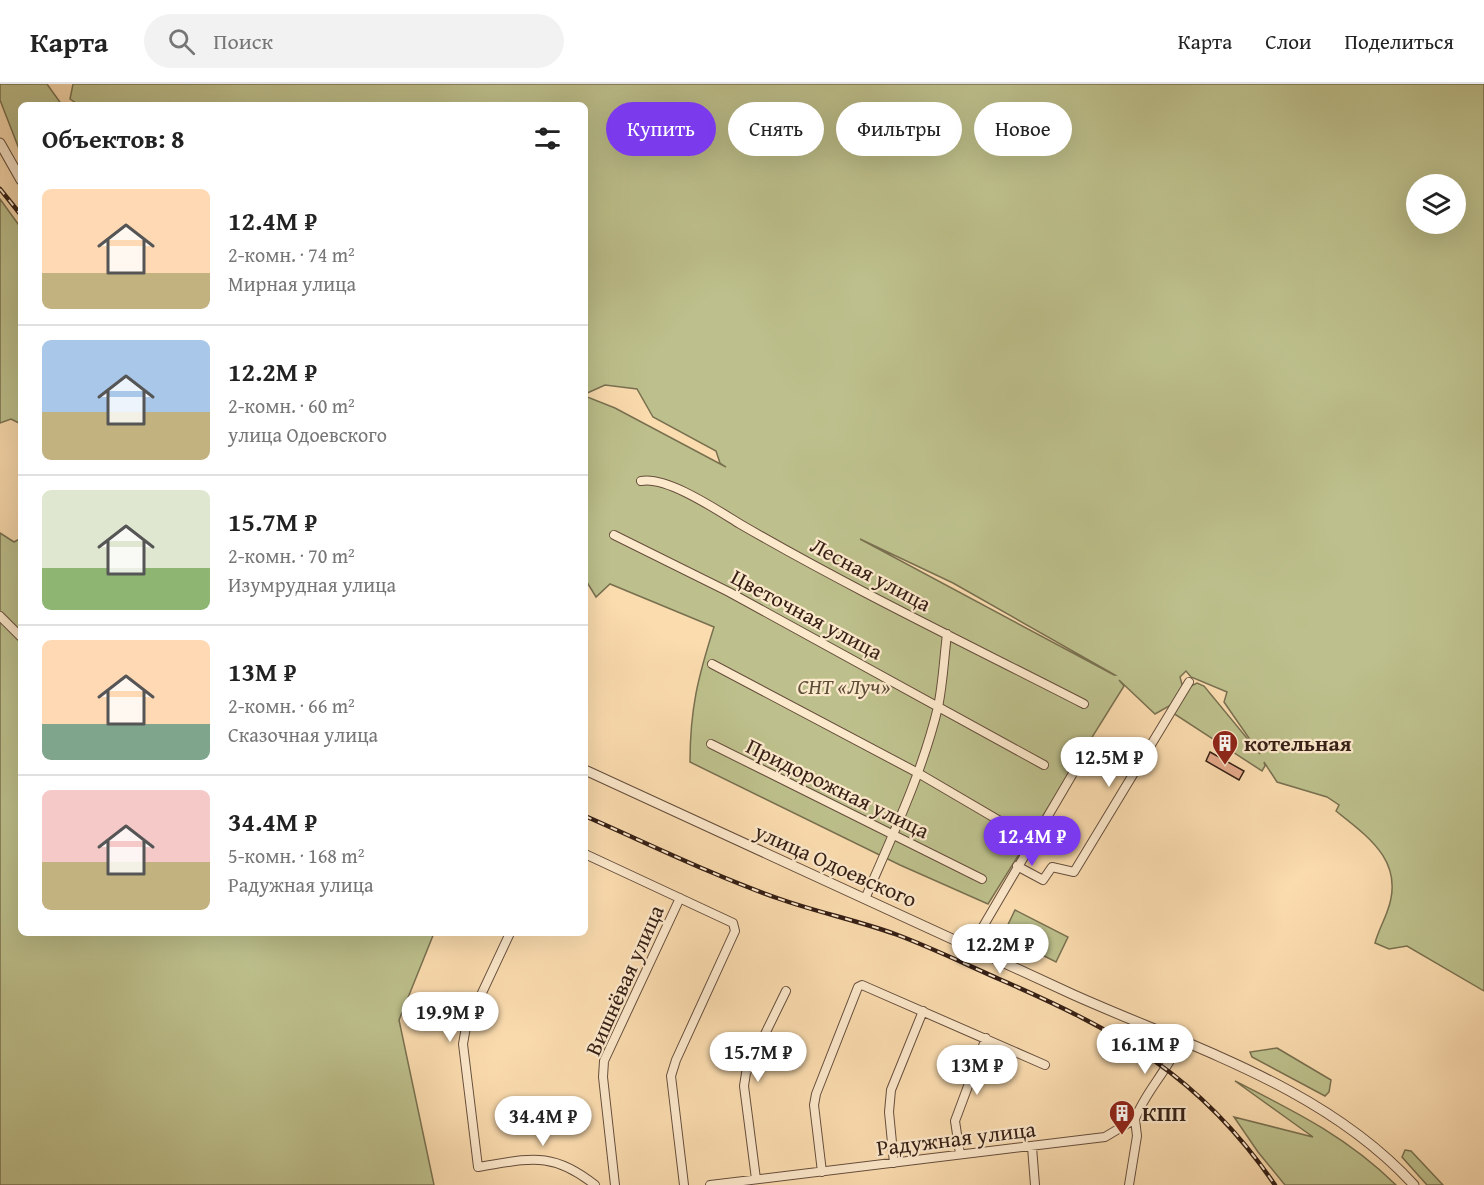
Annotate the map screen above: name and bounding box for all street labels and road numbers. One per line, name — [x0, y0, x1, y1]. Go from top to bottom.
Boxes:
street label: Лесная улица — [805, 529, 938, 620]
street label: Цветочная улица — [726, 561, 889, 668]
street label: Придорожная улица — [741, 730, 935, 846]
street label: улица Одоевского — [749, 814, 922, 915]
street label: Вишнёвая улица — [576, 899, 672, 1060]
street label: Радужная улица — [875, 1112, 1038, 1164]

